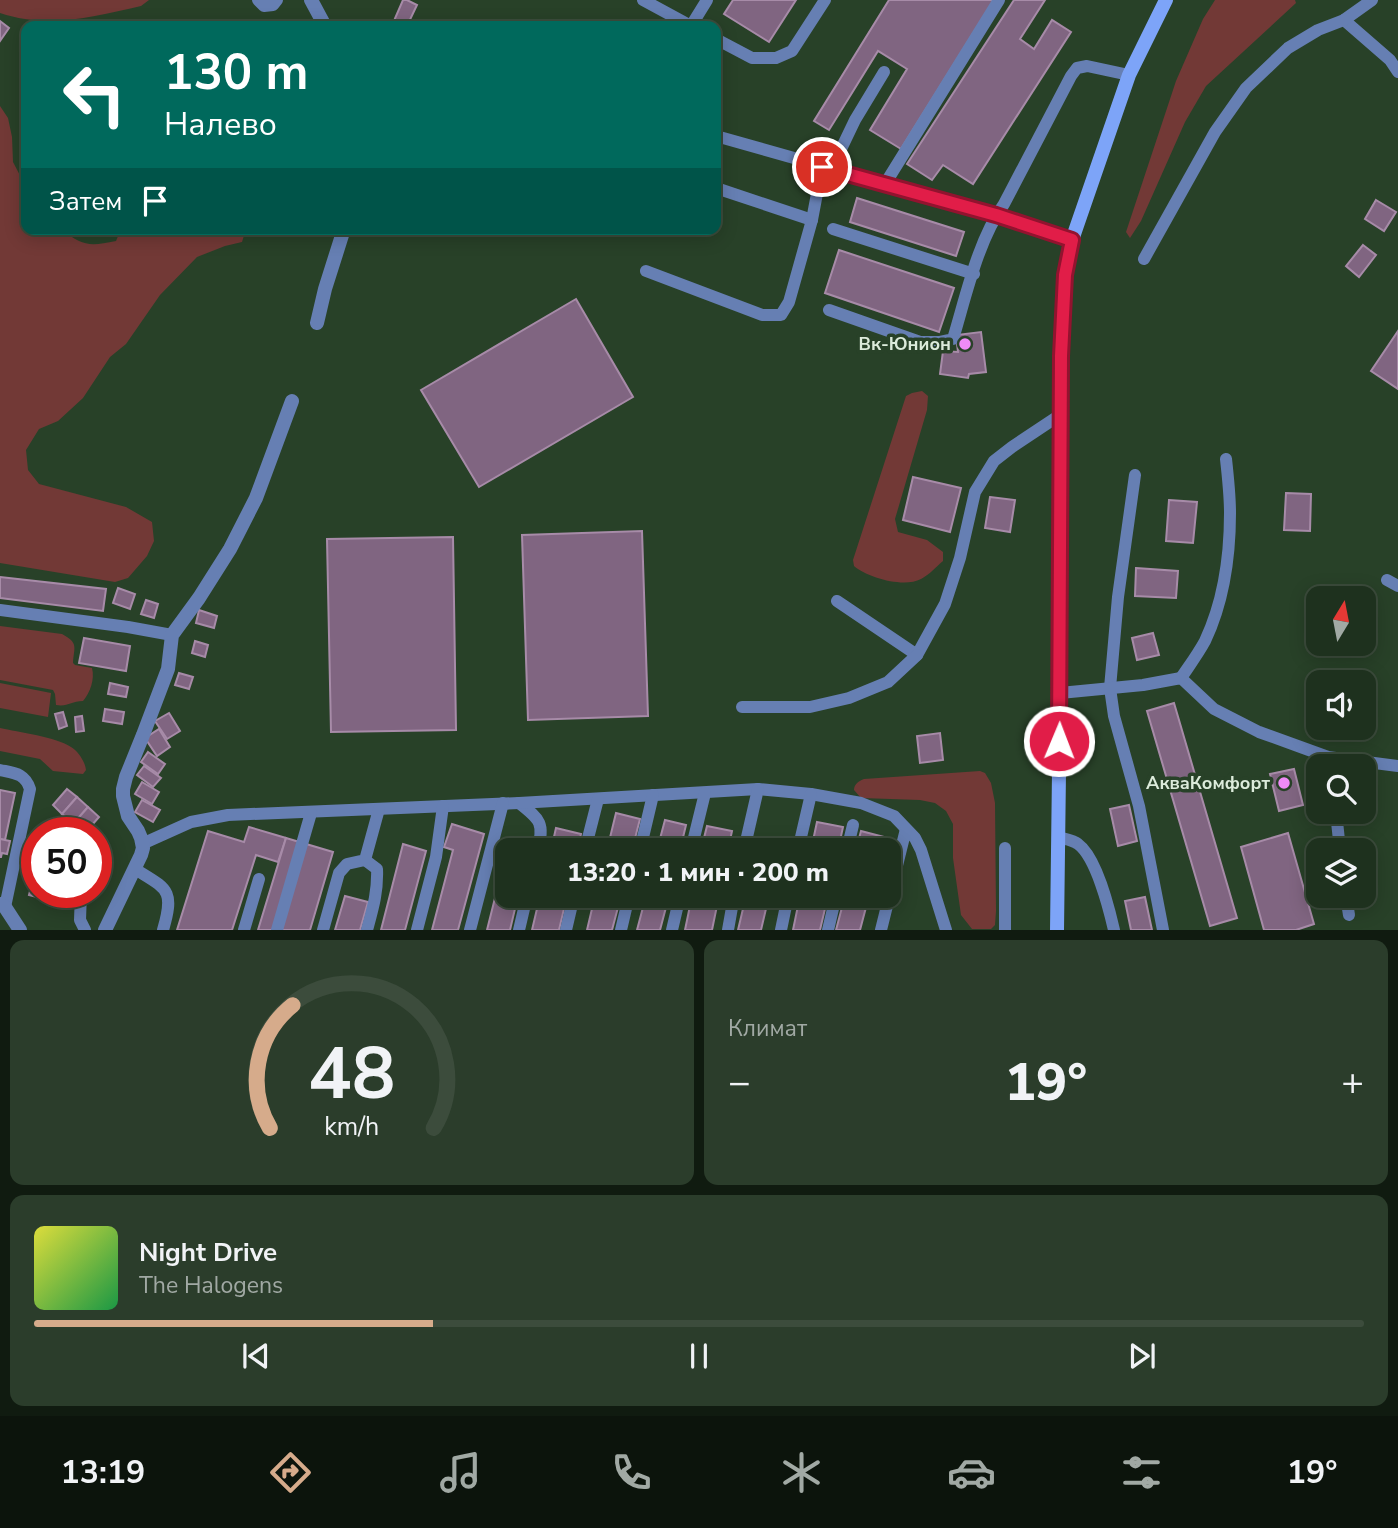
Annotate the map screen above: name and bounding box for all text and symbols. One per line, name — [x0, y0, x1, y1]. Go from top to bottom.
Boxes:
text: 130 m — [164, 39, 308, 106]
icon: left — [49, 49, 140, 140]
text: Налево — [164, 103, 277, 146]
pin — [792, 137, 852, 197]
icon: arrive — [803, 148, 841, 186]
icon: arrive — [136, 182, 174, 220]
text: Затем — [49, 184, 122, 219]
place label: Вк-Юнион — [859, 332, 951, 356]
marker: Вк-Юнион — [957, 336, 973, 352]
north arrow — [1306, 586, 1376, 656]
map controls — [1306, 586, 1376, 908]
button: sound — [1306, 670, 1376, 740]
position arrow — [1022, 704, 1096, 778]
button: search — [1306, 754, 1376, 824]
place label: АкваКомфорт — [1146, 771, 1270, 795]
marker: АкваКомфорт — [1276, 775, 1292, 791]
speed limit sign: 50 — [21, 817, 112, 908]
button: layers — [1306, 838, 1376, 908]
text: 13:20 · 1 мин · 200 m — [567, 855, 829, 890]
text: Климат — [728, 1013, 807, 1044]
text: 48 — [308, 1025, 396, 1125]
text: 19° — [1005, 1047, 1087, 1118]
text: − — [728, 1057, 751, 1108]
text: + — [1341, 1057, 1364, 1108]
text: km/h — [324, 1110, 380, 1144]
text: Night Drive — [139, 1235, 277, 1270]
text: The Halogens — [139, 1270, 283, 1301]
icon: previous — [237, 1337, 275, 1375]
icon: pause — [680, 1337, 718, 1375]
icon: next — [1123, 1337, 1161, 1375]
icon: directions — [266, 1448, 315, 1497]
icon: music — [436, 1448, 485, 1497]
icon: phone — [607, 1448, 656, 1497]
icon: climate — [777, 1448, 826, 1497]
icon: car — [947, 1448, 996, 1497]
icon: filters — [1117, 1448, 1166, 1497]
text: 13:19 — [61, 1451, 145, 1494]
text: 19° — [1287, 1451, 1337, 1494]

